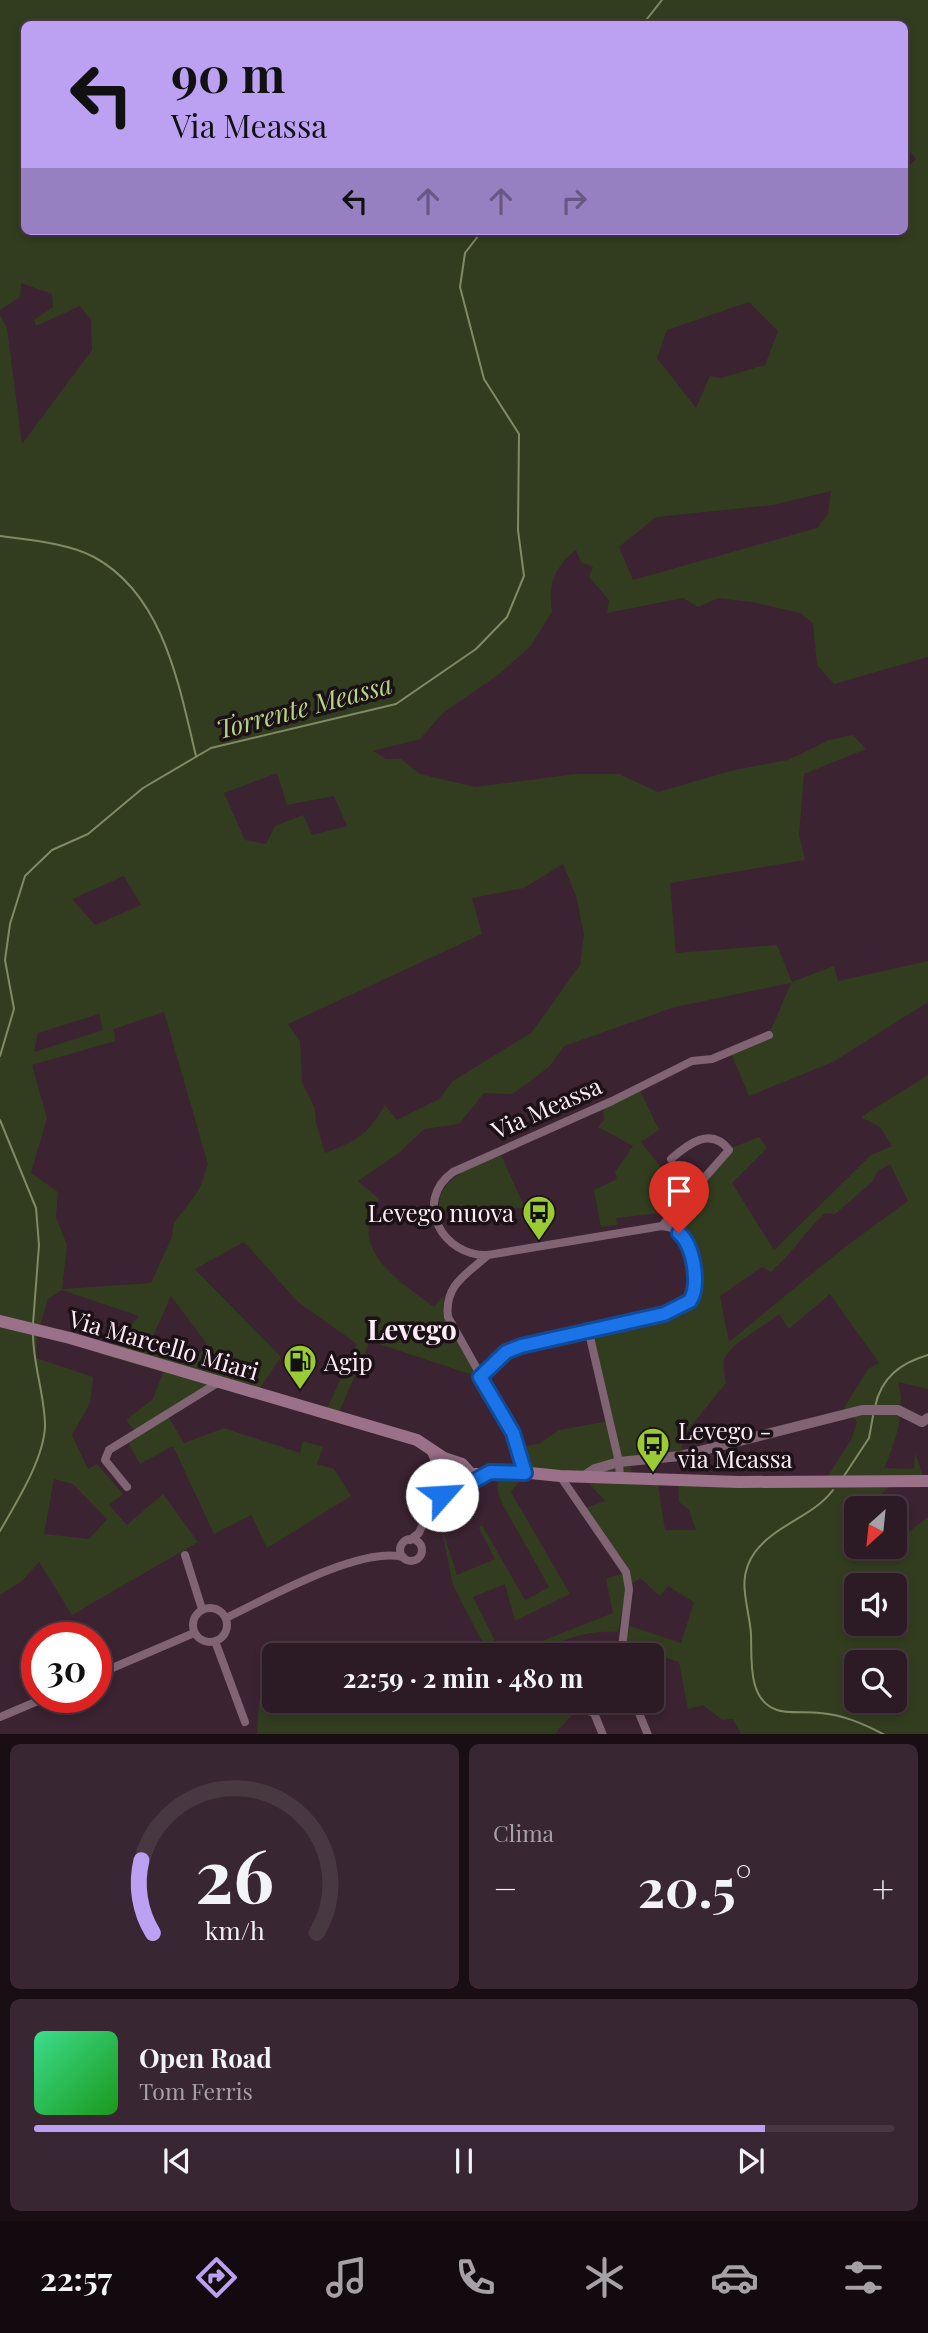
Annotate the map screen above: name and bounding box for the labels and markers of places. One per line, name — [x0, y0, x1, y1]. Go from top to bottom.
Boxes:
pin — [649, 1161, 709, 1233]
bus stop icon: Levego nuova — [520, 1193, 558, 1242]
place label: Levego nuova — [368, 1196, 514, 1228]
fuel station icon: Agip — [281, 1342, 319, 1391]
place label: Agip — [323, 1345, 373, 1377]
place label: Levego - via Meassa — [677, 1414, 792, 1474]
bus stop icon: Levego - via Meassa — [634, 1425, 672, 1474]

